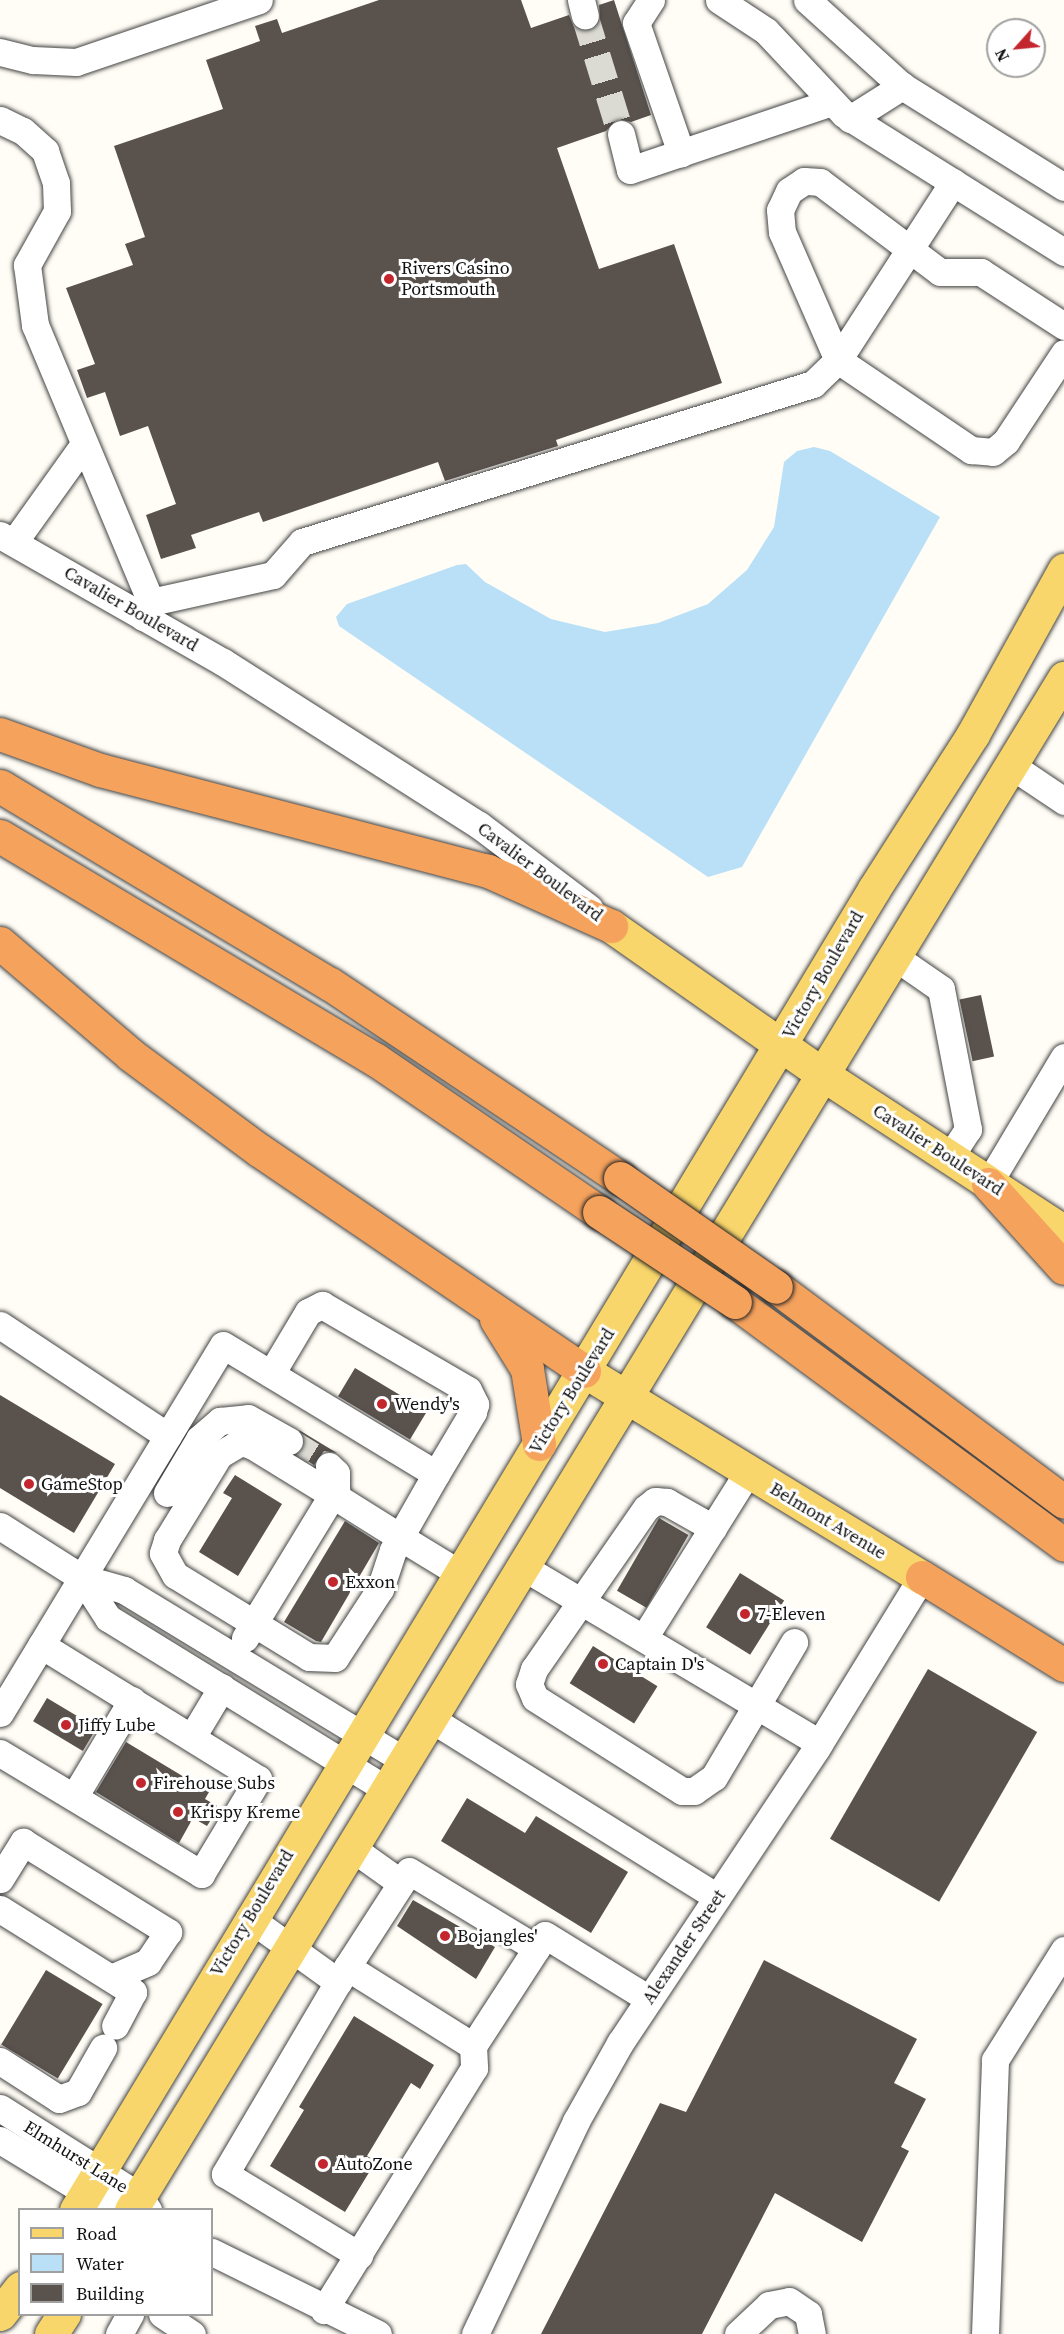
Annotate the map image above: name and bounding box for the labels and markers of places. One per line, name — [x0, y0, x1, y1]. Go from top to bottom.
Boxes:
place label: Rivers Casino Portsmouth — [401, 258, 510, 300]
marker: Rivers Casino Portsmouth — [382, 272, 396, 286]
place label: Wendy's — [394, 1393, 460, 1415]
marker: Wendy's — [375, 1397, 389, 1411]
place label: GameStop — [41, 1473, 123, 1495]
marker: GameStop — [22, 1477, 36, 1491]
place label: Exxon — [345, 1571, 395, 1593]
marker: Exxon — [326, 1575, 340, 1589]
place label: 7-Eleven — [757, 1603, 826, 1625]
marker: 7-Eleven — [738, 1607, 752, 1621]
place label: Captain D's — [615, 1653, 704, 1675]
marker: Captain D's — [596, 1657, 610, 1671]
place label: Jiffy Lube — [78, 1714, 156, 1736]
marker: Jiffy Lube — [59, 1718, 73, 1732]
place label: Firehouse Subs — [153, 1772, 275, 1794]
marker: Firehouse Subs — [134, 1776, 148, 1790]
place label: Krispy Kreme — [190, 1801, 300, 1823]
marker: Krispy Kreme — [171, 1805, 185, 1819]
place label: Bojangles' — [457, 1925, 538, 1947]
marker: Bojangles' — [438, 1929, 452, 1943]
place label: AutoZone — [335, 2153, 413, 2175]
marker: AutoZone — [316, 2157, 330, 2171]

